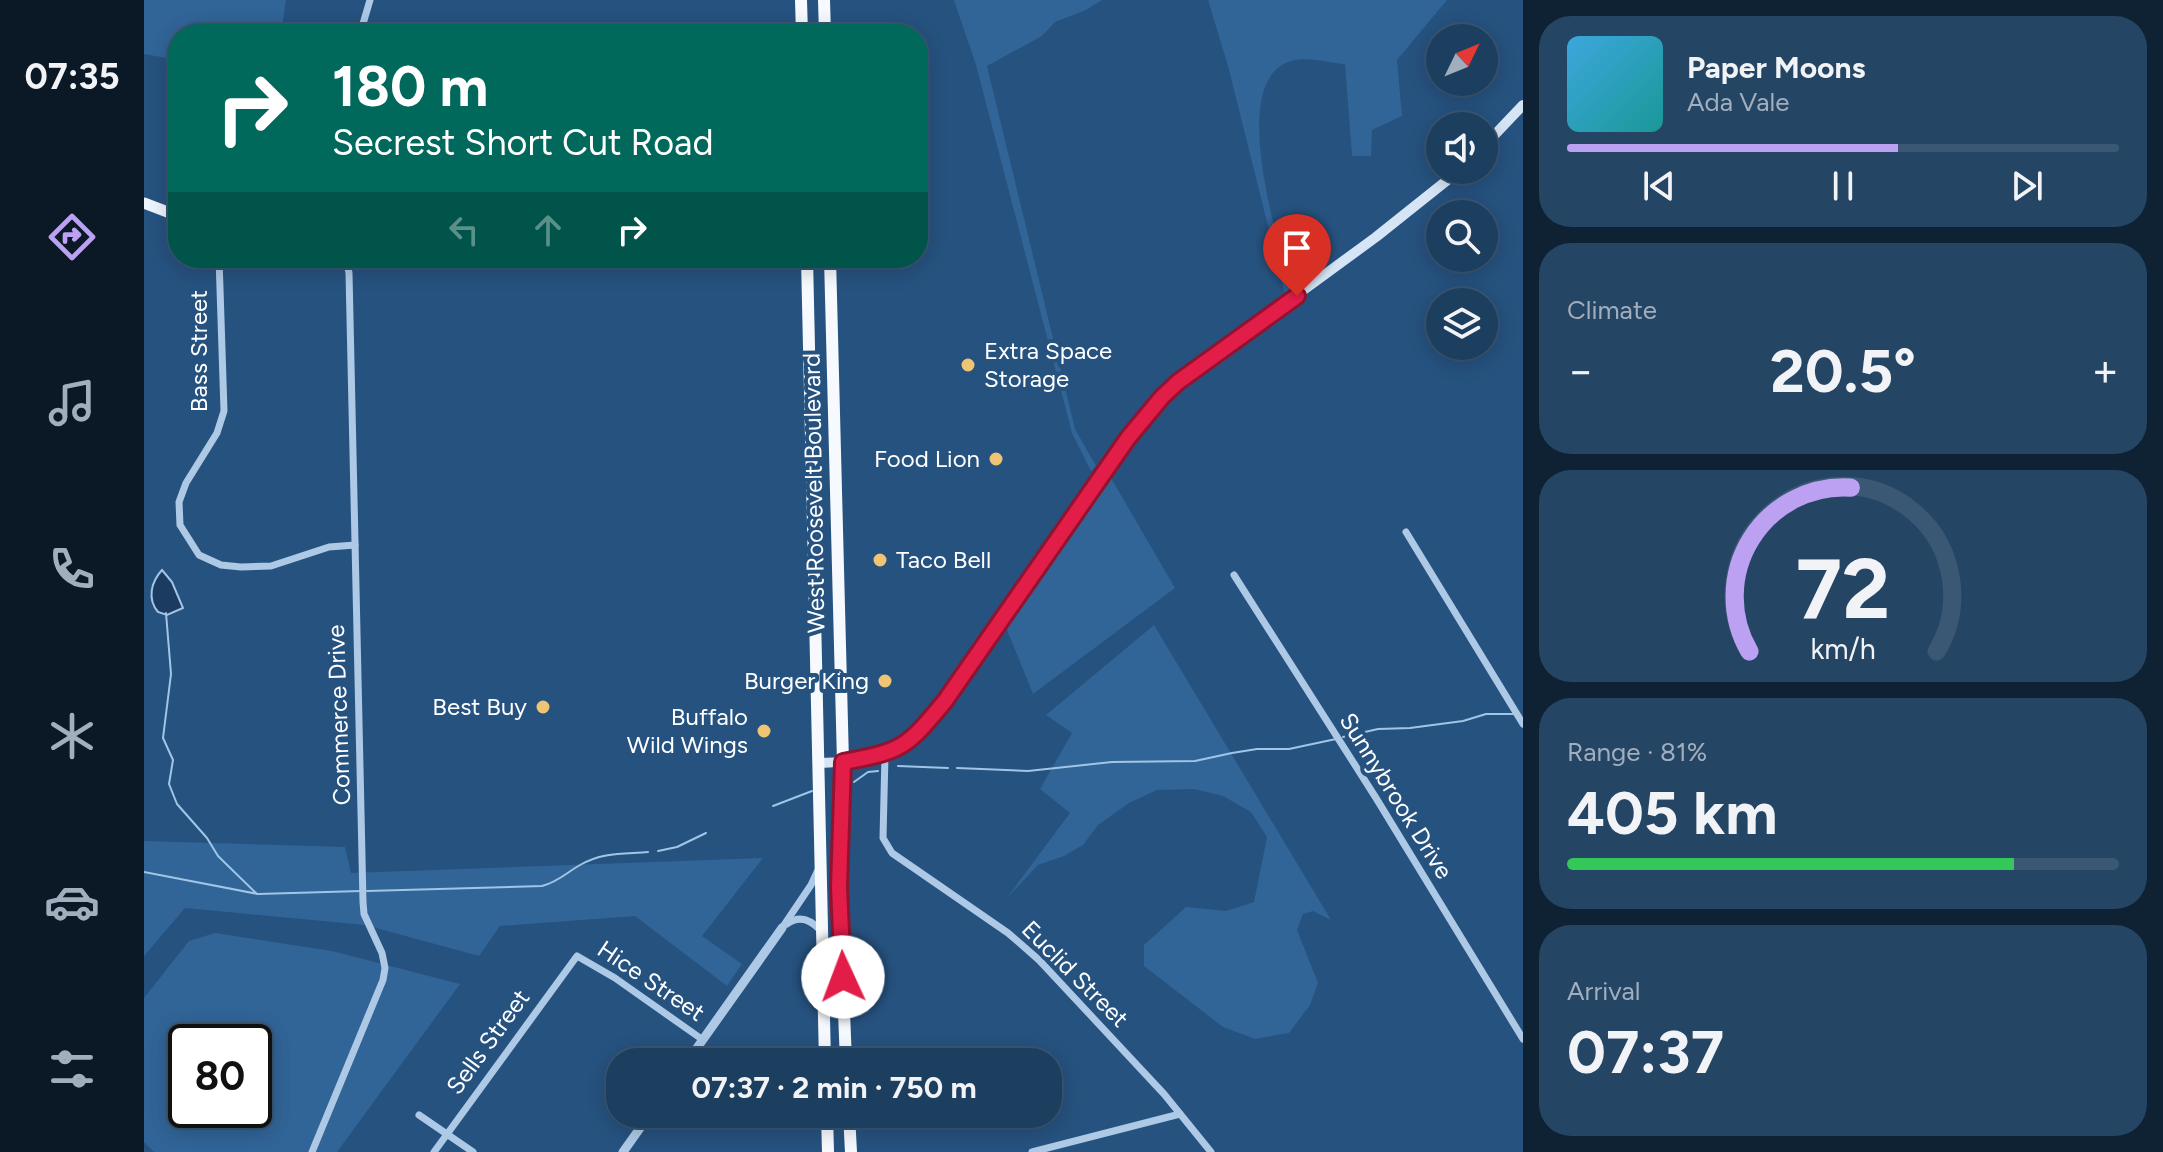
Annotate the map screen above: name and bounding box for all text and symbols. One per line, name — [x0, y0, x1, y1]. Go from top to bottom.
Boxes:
north arrow — [1426, 24, 1498, 96]
map controls — [1426, 24, 1498, 360]
text: Paper Moons — [1687, 49, 1866, 86]
text: 180 m — [332, 53, 488, 120]
text: 07:35 — [24, 55, 120, 98]
icon: right — [200, 56, 304, 160]
text: Ada Vale — [1687, 86, 1790, 118]
button: sound — [1426, 112, 1498, 184]
text: Secrest Short Cut Road — [332, 121, 714, 164]
icon: previous — [1637, 164, 1681, 208]
icon: pause — [1821, 164, 1865, 208]
icon: next — [2005, 164, 2049, 208]
button: search — [1426, 200, 1498, 272]
icon: left — [442, 208, 486, 252]
icon: ahead — [526, 208, 570, 252]
icon: right — [610, 208, 654, 252]
icon: directions — [44, 209, 100, 265]
pin — [1263, 214, 1331, 296]
icon: arrive — [1275, 226, 1319, 270]
button: layers — [1426, 288, 1498, 360]
street label: Bass Street — [184, 290, 213, 412]
text: Climate — [1567, 294, 1657, 326]
text: 20.5° — [1770, 335, 1916, 407]
place label: Extra Space Storage — [984, 336, 1112, 393]
text: − — [1567, 344, 1594, 397]
text: + — [2092, 344, 2119, 397]
street label: West Roosevelt Boulevard — [797, 353, 830, 633]
marker: Extra Space Storage — [959, 356, 977, 374]
icon: music — [44, 375, 100, 431]
place label: Food Lion — [874, 444, 980, 473]
marker: Food Lion — [987, 450, 1005, 468]
text: 72 — [1796, 539, 1890, 639]
icon: phone — [44, 541, 100, 597]
place label: Taco Bell — [896, 545, 991, 574]
marker: Taco Bell — [871, 551, 889, 569]
street label: Commerce Drive — [321, 624, 356, 806]
text: km/h — [1810, 632, 1876, 666]
place label: Burger King — [744, 666, 869, 695]
marker: Burger King — [876, 672, 894, 690]
place label: Best Buy — [432, 692, 527, 721]
marker: Best Buy — [534, 698, 552, 716]
place label: Buffalo Wild Wings — [627, 702, 748, 759]
street label: Sunnybrook Drive — [1334, 707, 1459, 884]
icon: climate — [44, 708, 100, 764]
marker: Buffalo Wild Wings — [755, 722, 773, 740]
text: Range · 81% — [1567, 736, 1707, 768]
text: 405 km — [1567, 777, 1778, 849]
icon: car — [44, 874, 100, 930]
street label: Euclid Street — [1016, 914, 1135, 1033]
street label: Hice Street — [592, 934, 710, 1027]
position arrow — [801, 935, 885, 1019]
text: Arrival — [1567, 975, 1640, 1007]
street label: Sells Street — [440, 984, 535, 1100]
text: 07:37 — [1567, 1016, 1724, 1088]
speed limit sign: 80 — [168, 1024, 272, 1128]
icon: filters — [44, 1041, 100, 1097]
text: 07:37 · 2 min · 750 m — [691, 1069, 977, 1106]

